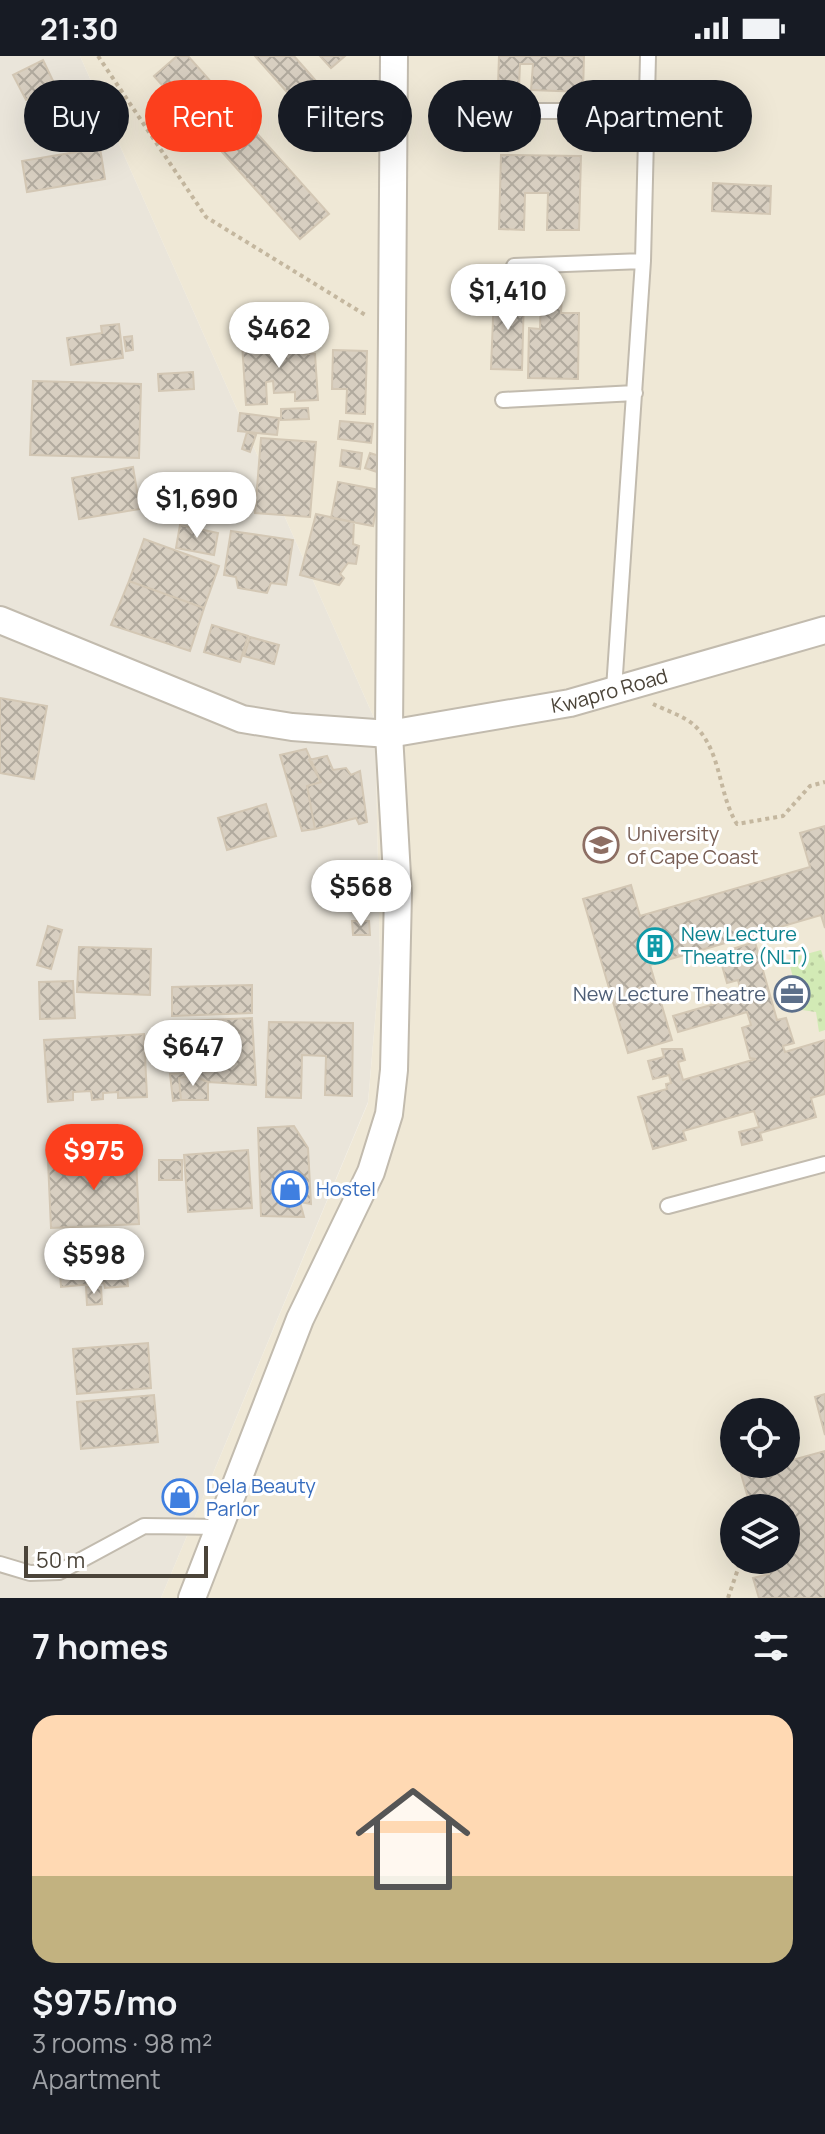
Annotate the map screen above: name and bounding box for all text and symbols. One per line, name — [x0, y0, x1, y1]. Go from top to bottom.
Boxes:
text: 21:30 — [40, 8, 118, 49]
chip: Buy — [24, 80, 129, 152]
chip: Rent — [145, 80, 262, 152]
chip: Filters — [278, 80, 412, 152]
chip: New — [428, 80, 541, 152]
chip: Apartment — [557, 80, 752, 152]
pin: $1,410 — [443, 264, 573, 332]
text: $1,410 — [469, 272, 547, 308]
pin: $462 — [232, 302, 326, 370]
text: $462 — [247, 310, 311, 346]
pin: $1,690 — [132, 472, 262, 540]
text: $1,690 — [155, 480, 239, 516]
street label: Kwapro Road — [549, 662, 671, 719]
place label: University of Cape Coast — [627, 820, 759, 870]
school or university icon: University of Cape Coast — [582, 826, 620, 864]
pin: $568 — [314, 860, 408, 928]
text: $568 — [329, 868, 393, 904]
place label: New Lecture Theatre (NLT) — [681, 920, 809, 970]
building icon: New Lecture Theatre (NLT) — [636, 927, 674, 965]
office icon: New Lecture Theatre — [773, 975, 811, 1013]
place label: New Lecture Theatre — [573, 980, 766, 1007]
pin: $647 — [146, 1020, 240, 1088]
text: $647 — [162, 1028, 224, 1064]
pin: $975 — [47, 1124, 141, 1192]
text: $975 — [63, 1132, 125, 1168]
shop icon: Hostel — [271, 1170, 309, 1208]
place label: Hostel — [316, 1175, 376, 1202]
pin: $598 — [47, 1228, 141, 1296]
text: $598 — [62, 1236, 126, 1272]
map controls — [720, 1398, 800, 1574]
button: locate — [720, 1398, 800, 1478]
place label: Dela Beauty Parlor — [206, 1472, 316, 1522]
shop icon: Dela Beauty Parlor — [161, 1478, 199, 1516]
button: layers — [720, 1494, 800, 1574]
scale bar — [24, 1542, 208, 1578]
text: 50 m — [36, 1545, 85, 1575]
text: 7 homes — [32, 1623, 168, 1669]
icon: filters — [749, 1624, 793, 1668]
icon: home — [341, 1767, 485, 1911]
text: $975/mo — [32, 1979, 177, 2025]
text: 3 rooms · 98 m² — [32, 2025, 212, 2061]
text: Apartment — [32, 2061, 161, 2097]

